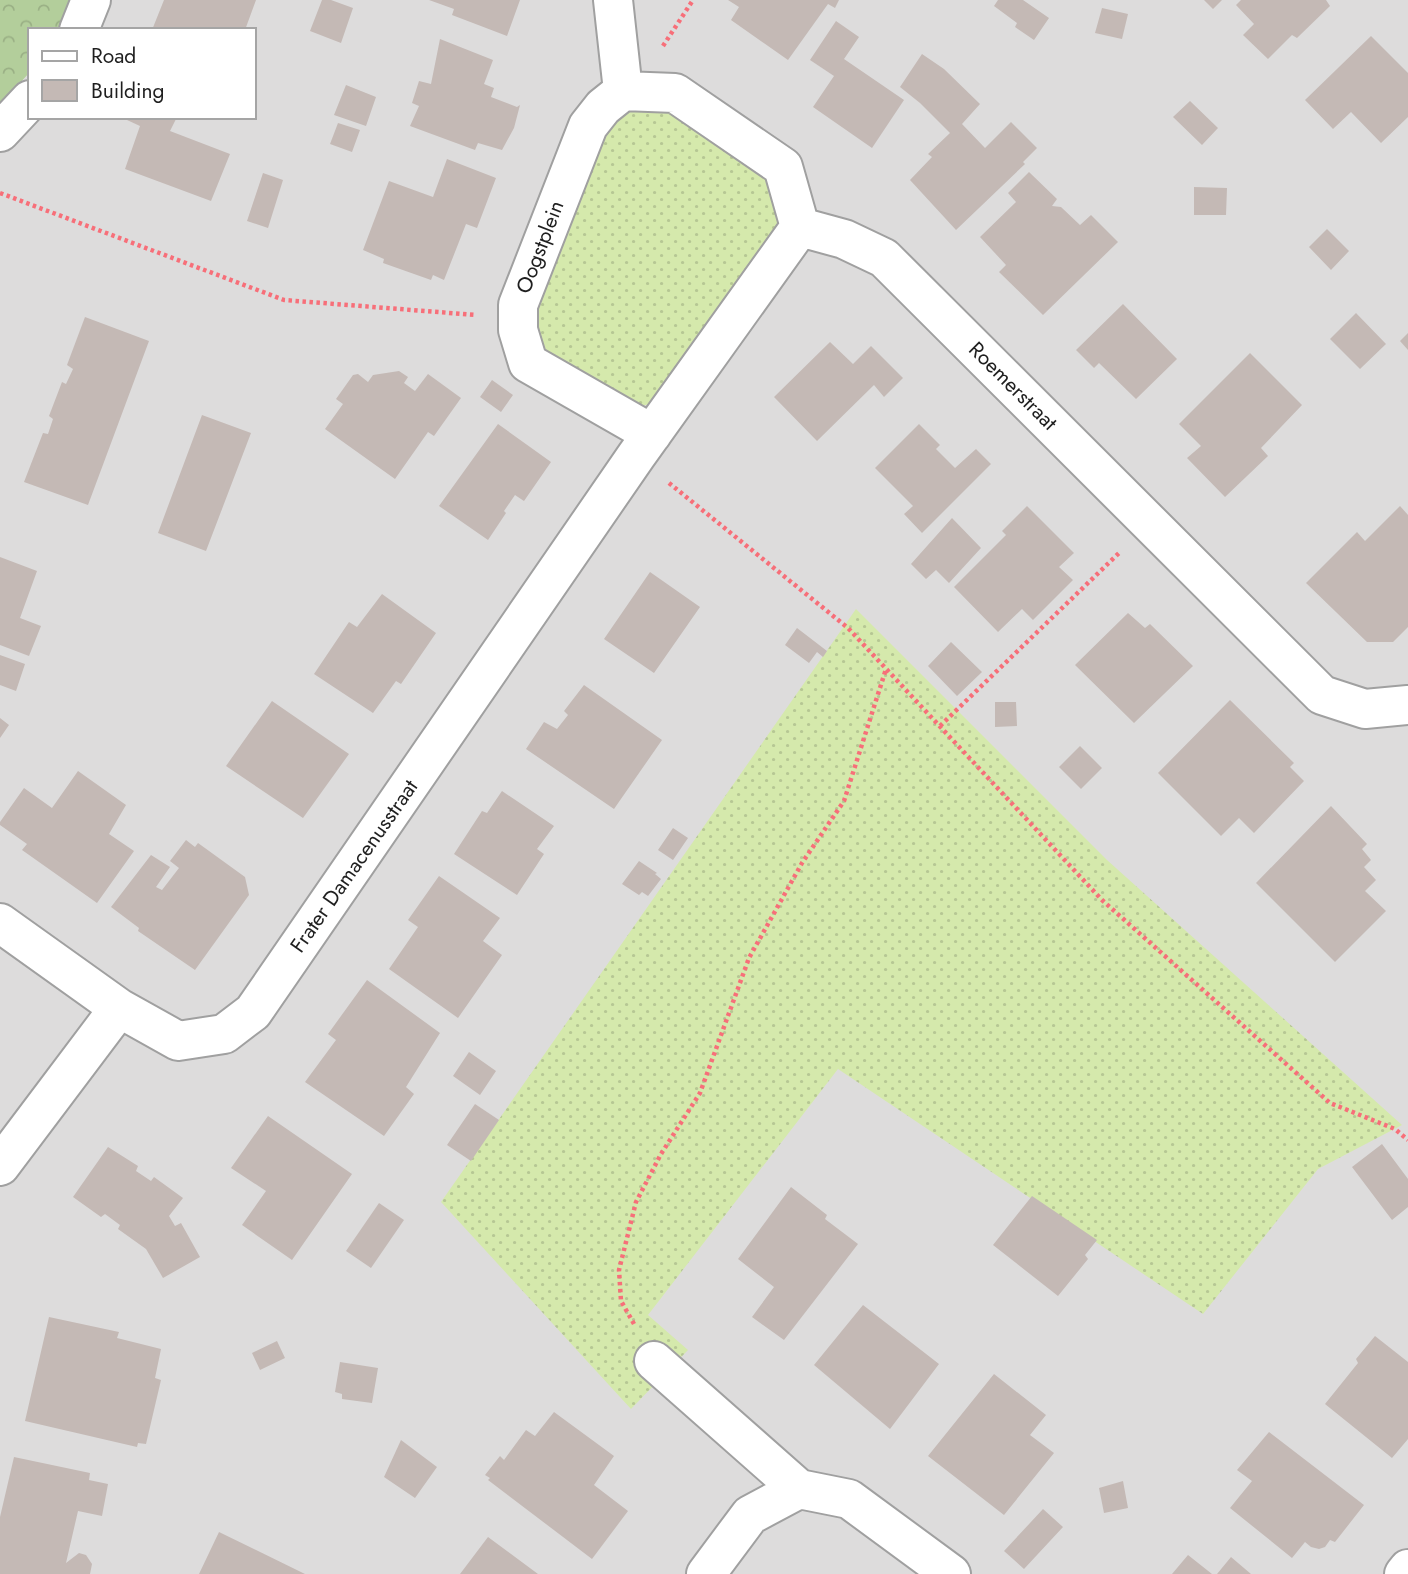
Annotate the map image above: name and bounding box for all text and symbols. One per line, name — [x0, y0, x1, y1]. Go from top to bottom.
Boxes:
legend — [28, 28, 256, 119]
text: Road — [91, 41, 136, 71]
text: Building — [91, 76, 164, 106]
street label: Oogstplein — [509, 196, 571, 298]
street label: Roemerstraat — [962, 335, 1064, 437]
street label: Frater Damacenusstraat — [283, 773, 425, 959]

